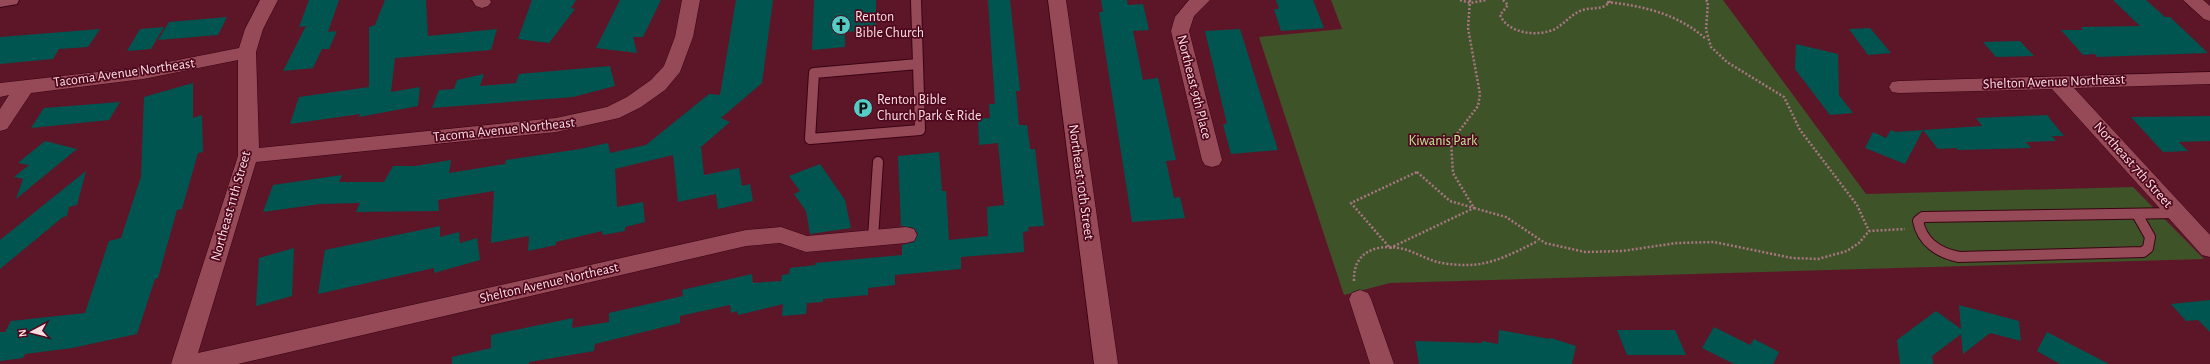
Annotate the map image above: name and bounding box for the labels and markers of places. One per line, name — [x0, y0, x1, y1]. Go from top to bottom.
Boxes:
place label: Renton Bible Church — [855, 10, 924, 40]
church icon: Renton Bible Church — [830, 14, 852, 36]
place label: Renton Bible Church Park & Ride — [877, 93, 981, 123]
parking icon: Renton Bible Church Park & Ride — [852, 97, 874, 119]

